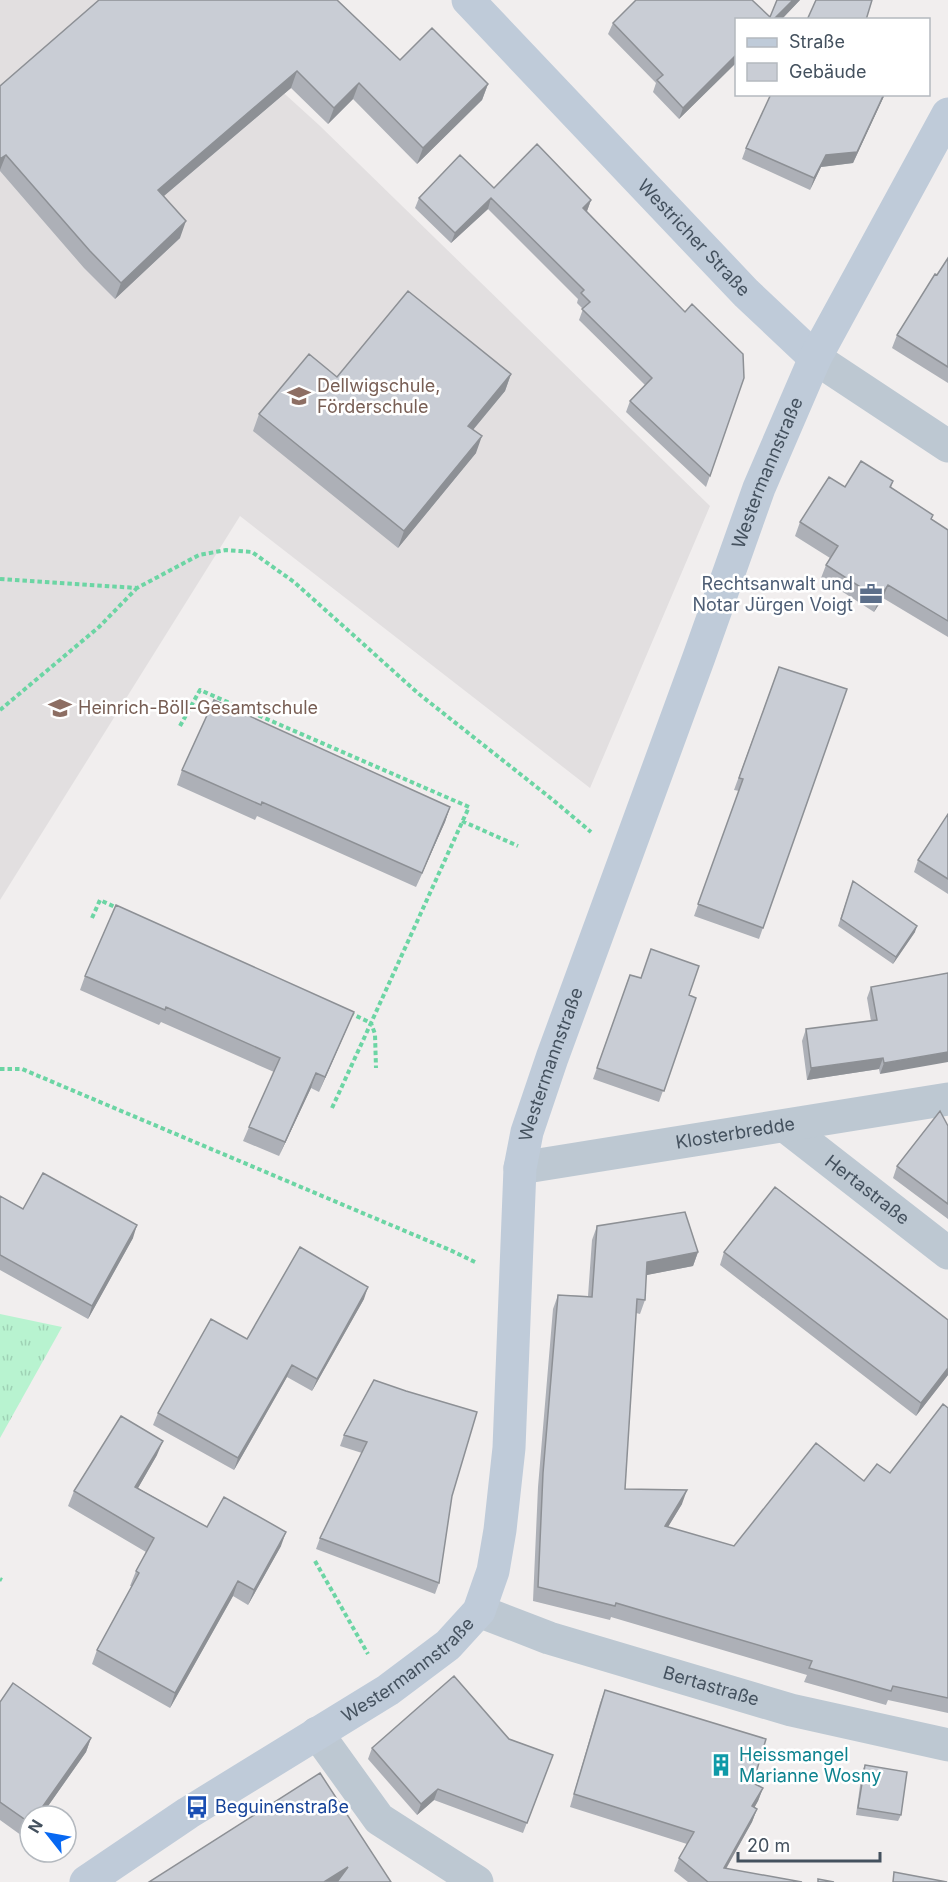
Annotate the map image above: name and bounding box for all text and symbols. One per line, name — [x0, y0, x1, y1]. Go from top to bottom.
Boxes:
legend — [735, 18, 930, 96]
text: Straße — [789, 31, 845, 52]
text: Gebäude — [789, 61, 866, 82]
street label: Westricher Straße — [634, 175, 755, 300]
place label: Dellwigschule, Förderschule — [317, 375, 440, 417]
school or university icon: Dellwigschule, Förderschule — [286, 383, 312, 409]
street label: Westermannstraße — [727, 394, 807, 551]
place label: Rechtsanwalt und Notar Jürgen Voigt — [693, 573, 853, 615]
office icon: Rechtsanwalt und Notar Jürgen Voigt — [858, 581, 884, 607]
school or university icon: Heinrich-Böll-Gesamtschule — [47, 695, 73, 721]
place label: Heinrich-Böll-Gesamtschule — [78, 697, 318, 718]
street label: Westermannstraße — [515, 985, 587, 1143]
street label: Klosterbredde — [674, 1113, 796, 1153]
street label: Hertastraße — [821, 1150, 914, 1229]
street label: Westermannstraße — [337, 1613, 478, 1726]
street label: Bertastraße — [661, 1661, 762, 1710]
place label: Heissmangel Marianne Wosny — [739, 1744, 881, 1786]
building icon: Heissmangel Marianne Wosny — [708, 1752, 734, 1778]
bus stop icon: Beguinenstraße — [184, 1794, 210, 1820]
place label: Beguinenstraße — [215, 1796, 349, 1817]
north arrow — [18, 1804, 78, 1864]
text: N — [23, 1816, 47, 1837]
scale bar — [738, 1825, 880, 1863]
text: 20 m — [747, 1835, 790, 1856]

